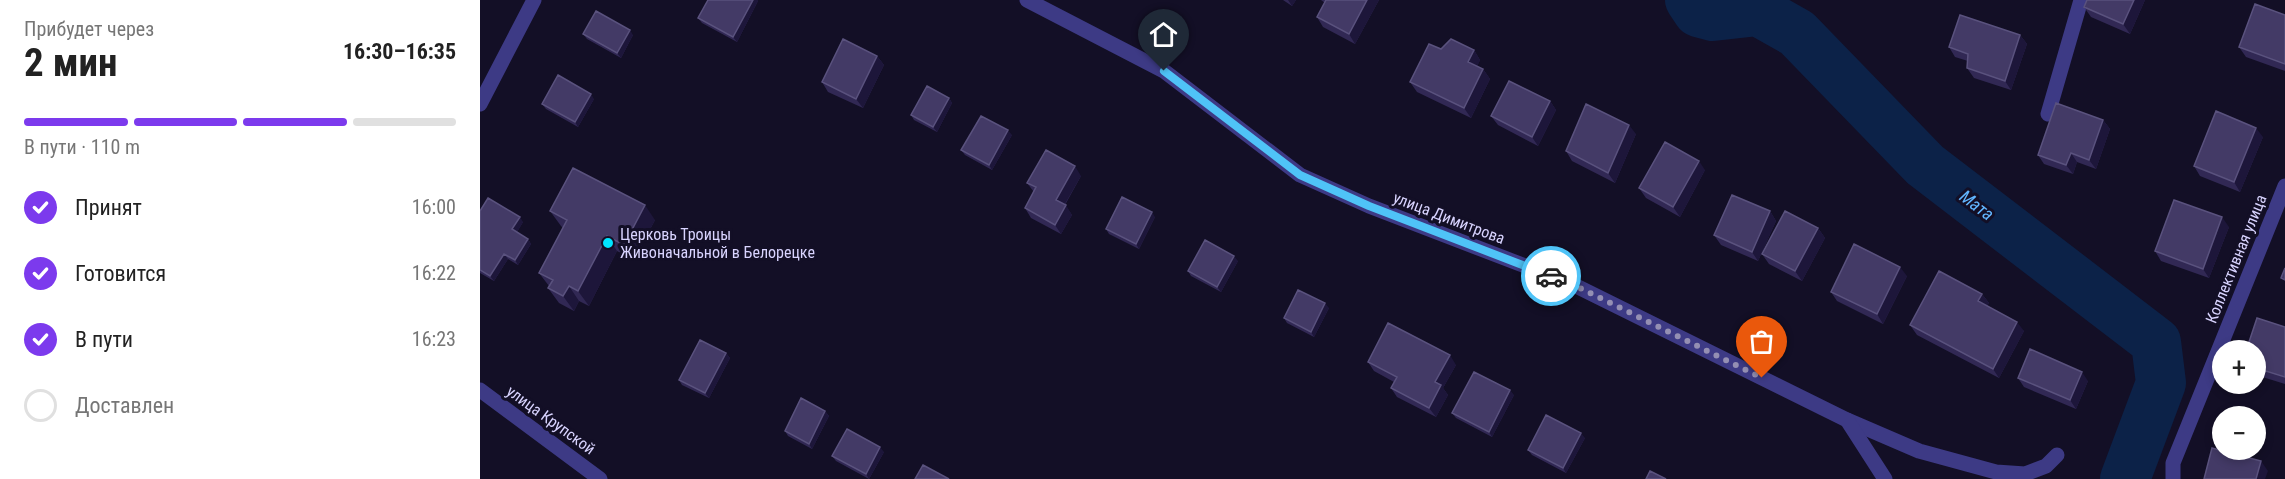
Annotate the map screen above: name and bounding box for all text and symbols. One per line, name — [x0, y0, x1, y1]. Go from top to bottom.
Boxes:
pin — [1138, 9, 1189, 71]
text: Прибудет через — [24, 17, 154, 41]
icon: home — [1147, 18, 1180, 51]
text: 16:30–16:35 — [343, 39, 456, 64]
text: 2 мин — [24, 40, 118, 86]
text: В пути · 110 m — [24, 135, 140, 159]
water label: Мата — [1956, 185, 1998, 225]
street label: улица Димитрова — [1390, 188, 1508, 248]
icon: check — [24, 191, 57, 224]
street label: Коллективная улица — [2202, 192, 2270, 326]
text: Принят — [75, 195, 142, 220]
text: 16:00 — [412, 195, 456, 219]
place label: Церковь Троицы Живоначальной в Белорецке — [620, 225, 815, 262]
marker: Церковь Троицы Живоначальной в Белорецке — [601, 236, 615, 250]
courier — [1521, 246, 1581, 306]
icon: check — [24, 257, 57, 290]
icon: car — [1535, 260, 1568, 293]
text: Готовится — [75, 261, 166, 286]
text: 16:22 — [412, 261, 456, 285]
pin — [1736, 316, 1787, 378]
icon: check — [24, 323, 57, 356]
icon: bag — [1745, 325, 1778, 358]
text: В пути — [75, 327, 133, 352]
text: 16:23 — [412, 327, 456, 351]
map controls — [2212, 340, 2266, 460]
button: + — [2212, 340, 2266, 394]
street label: улица Крупской — [503, 381, 599, 459]
text: Доставлен — [75, 393, 174, 418]
button: − — [2212, 406, 2266, 460]

